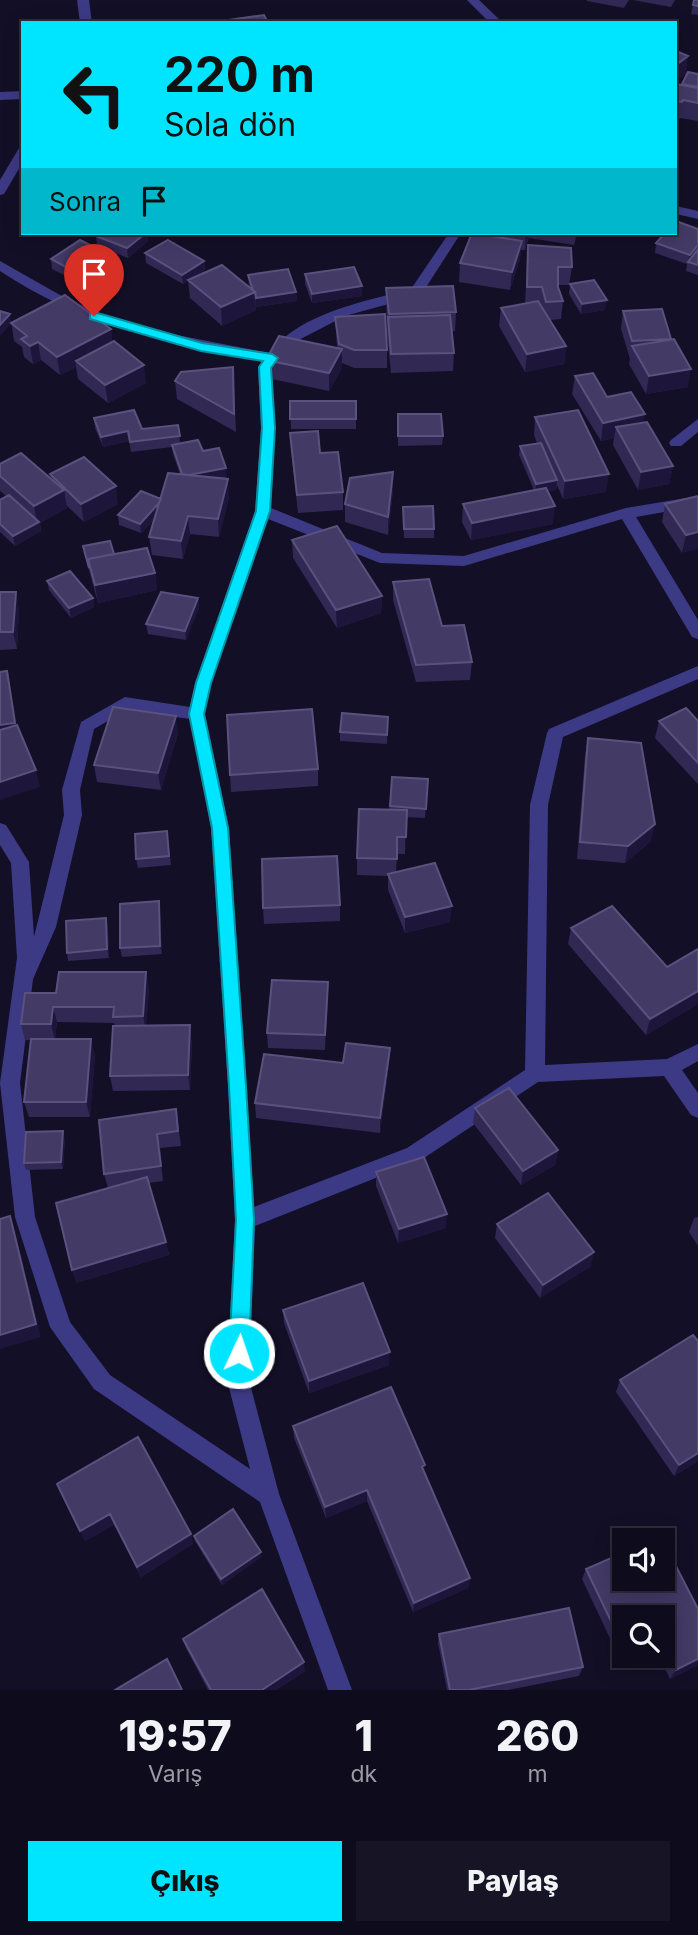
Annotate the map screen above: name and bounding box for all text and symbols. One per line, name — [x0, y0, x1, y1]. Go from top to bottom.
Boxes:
text: 220 m — [164, 45, 315, 104]
icon: left — [49, 49, 140, 140]
text: Sola dön — [164, 105, 296, 144]
icon: arrive — [135, 182, 173, 220]
text: Sonra — [49, 186, 121, 217]
pin — [64, 244, 124, 316]
icon: arrive — [75, 255, 113, 293]
position arrow — [202, 1316, 276, 1390]
map controls — [612, 1528, 675, 1668]
button: sound — [612, 1528, 675, 1591]
button: search — [612, 1605, 675, 1668]
text: 19:57 — [119, 1710, 232, 1761]
text: 1 — [355, 1710, 373, 1761]
text: 260 — [496, 1710, 579, 1761]
text: Varış — [148, 1760, 202, 1788]
text: dk — [350, 1760, 377, 1788]
text: m — [527, 1760, 548, 1788]
button: Çıkış — [28, 1841, 342, 1921]
button: Paylaş — [356, 1841, 670, 1921]

